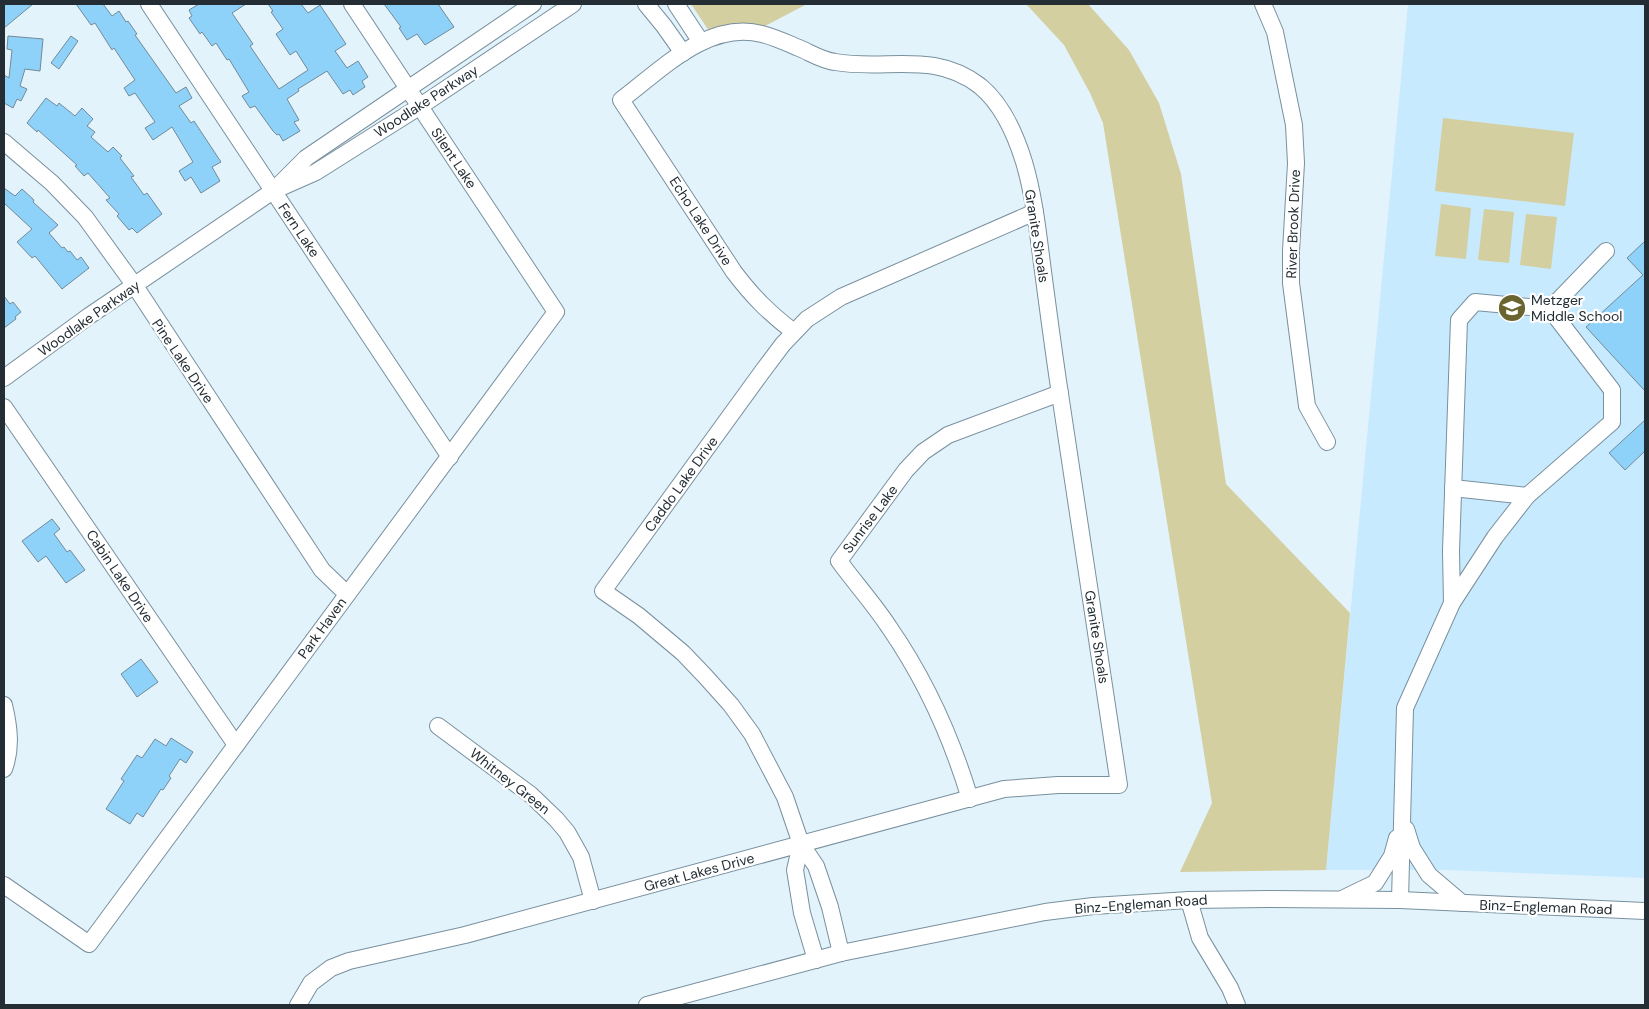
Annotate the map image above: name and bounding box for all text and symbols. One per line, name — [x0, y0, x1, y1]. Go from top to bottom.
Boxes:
street label: Woodlake Parkway — [371, 61, 482, 141]
street label: Silent Lake — [427, 124, 481, 192]
street label: River Brook Drive — [1282, 169, 1304, 279]
street label: Echo Lake Drive — [666, 173, 736, 269]
street label: Granite Shoals — [1021, 188, 1053, 284]
street label: Fern Lake — [274, 199, 324, 261]
street label: Woodlake Parkway — [34, 276, 144, 360]
place label: Metzger Middle School — [1531, 291, 1622, 325]
school or university icon: Metzger Middle School — [1497, 293, 1527, 323]
street label: Pine Lake Drive — [148, 316, 218, 407]
street label: Caddo Lake Drive — [640, 433, 722, 535]
street label: Sunrise Lake — [838, 481, 902, 557]
street label: Cabin Lake Drive — [82, 526, 158, 626]
street label: Granite Shoals — [1081, 589, 1113, 685]
street label: Park Haven — [294, 594, 350, 662]
street label: Whitney Green — [466, 744, 554, 818]
street label: Great Lakes Drive — [642, 849, 756, 895]
street label: Binz-Engleman Road — [1074, 890, 1208, 918]
street label: Binz-Engleman Road — [1479, 896, 1613, 918]

